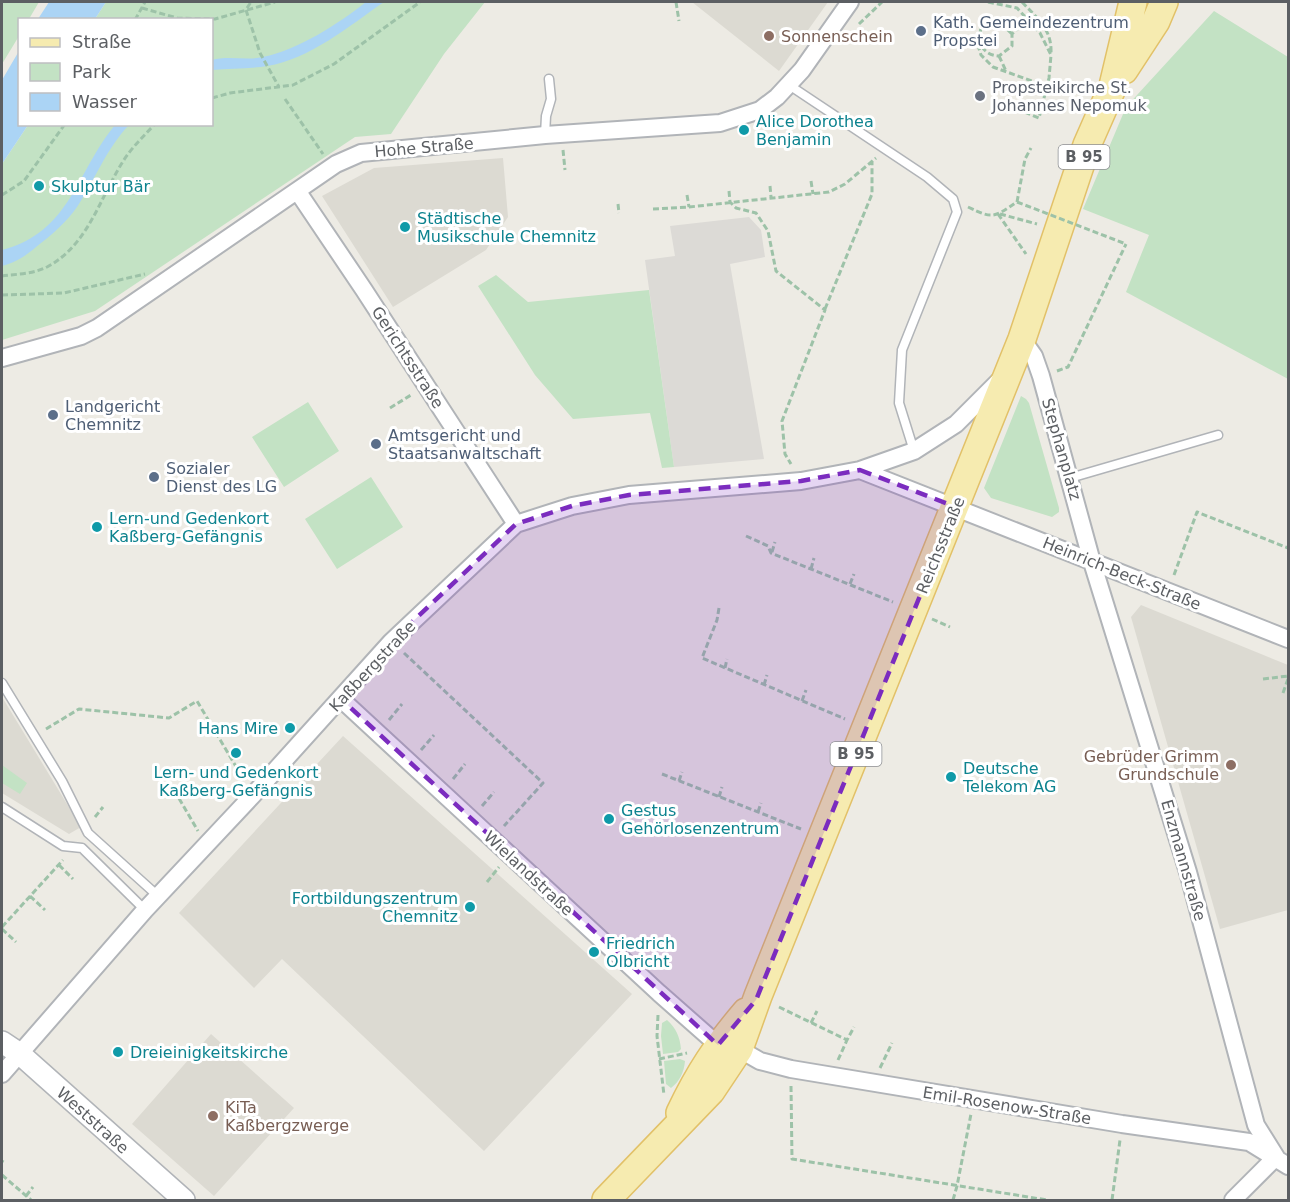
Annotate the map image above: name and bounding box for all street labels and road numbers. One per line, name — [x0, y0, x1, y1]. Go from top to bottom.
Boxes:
street label: Hohe Straße — [374, 134, 474, 161]
road number: B 95 — [1058, 145, 1110, 169]
street label: Gerichtsstraße — [368, 303, 448, 412]
street label: Stephanplatz — [1038, 396, 1085, 503]
street label: Reichsstraße — [912, 494, 969, 596]
street label: Heinrich-Beck-Straße — [1040, 533, 1204, 614]
street label: Kaßbergstraße — [325, 617, 419, 716]
road number: B 95 — [830, 742, 882, 766]
street label: Enzmannstraße — [1157, 797, 1210, 923]
street label: Wielandstraße — [480, 827, 577, 920]
street label: Weststraße — [53, 1083, 133, 1158]
street label: Emil-Rosenow-Straße — [921, 1083, 1092, 1128]

